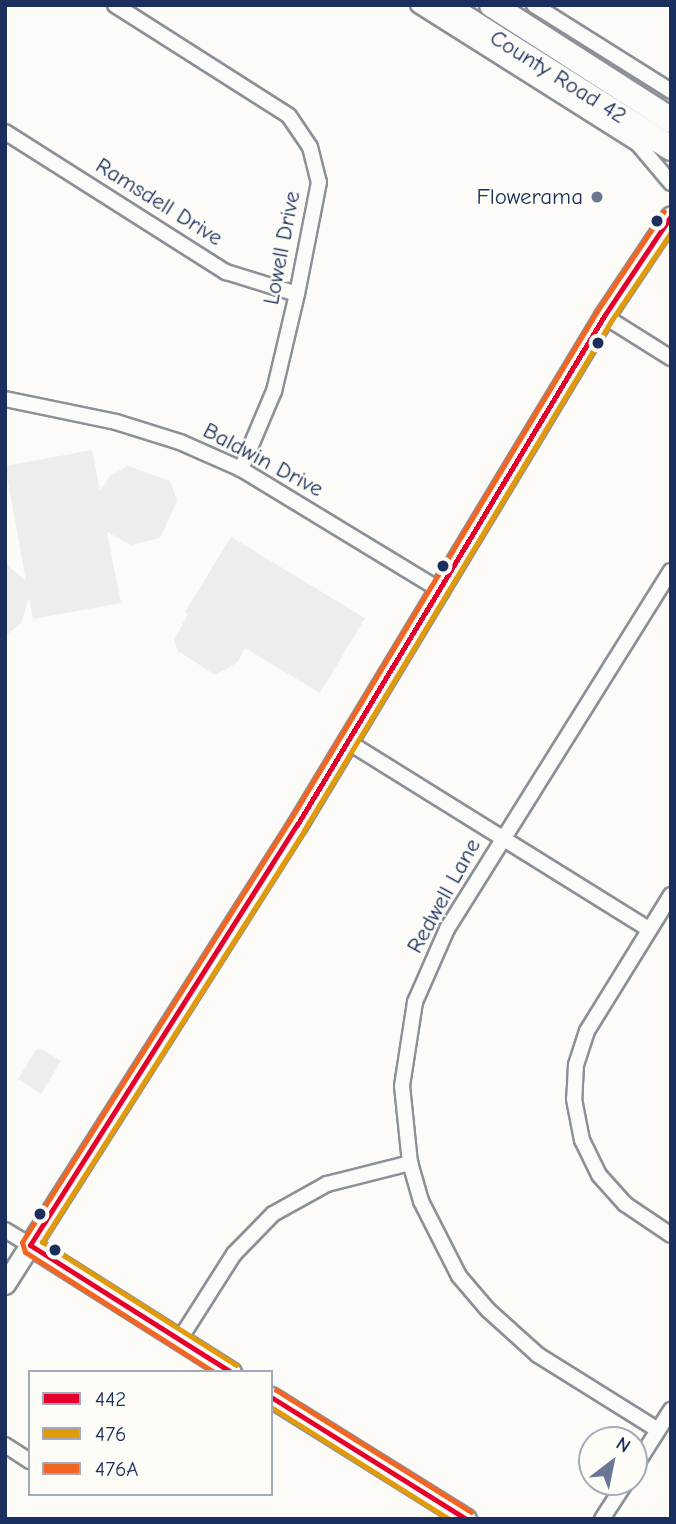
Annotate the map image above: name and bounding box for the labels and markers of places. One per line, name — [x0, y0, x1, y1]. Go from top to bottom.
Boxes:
place label: Flowerama — [476, 183, 583, 211]
marker: Flowerama — [589, 189, 605, 205]
unlabelled marker — [650, 214, 664, 228]
unlabelled marker — [591, 336, 605, 350]
unlabelled marker — [436, 559, 450, 573]
unlabelled marker — [33, 1207, 47, 1221]
unlabelled marker — [48, 1243, 62, 1257]

